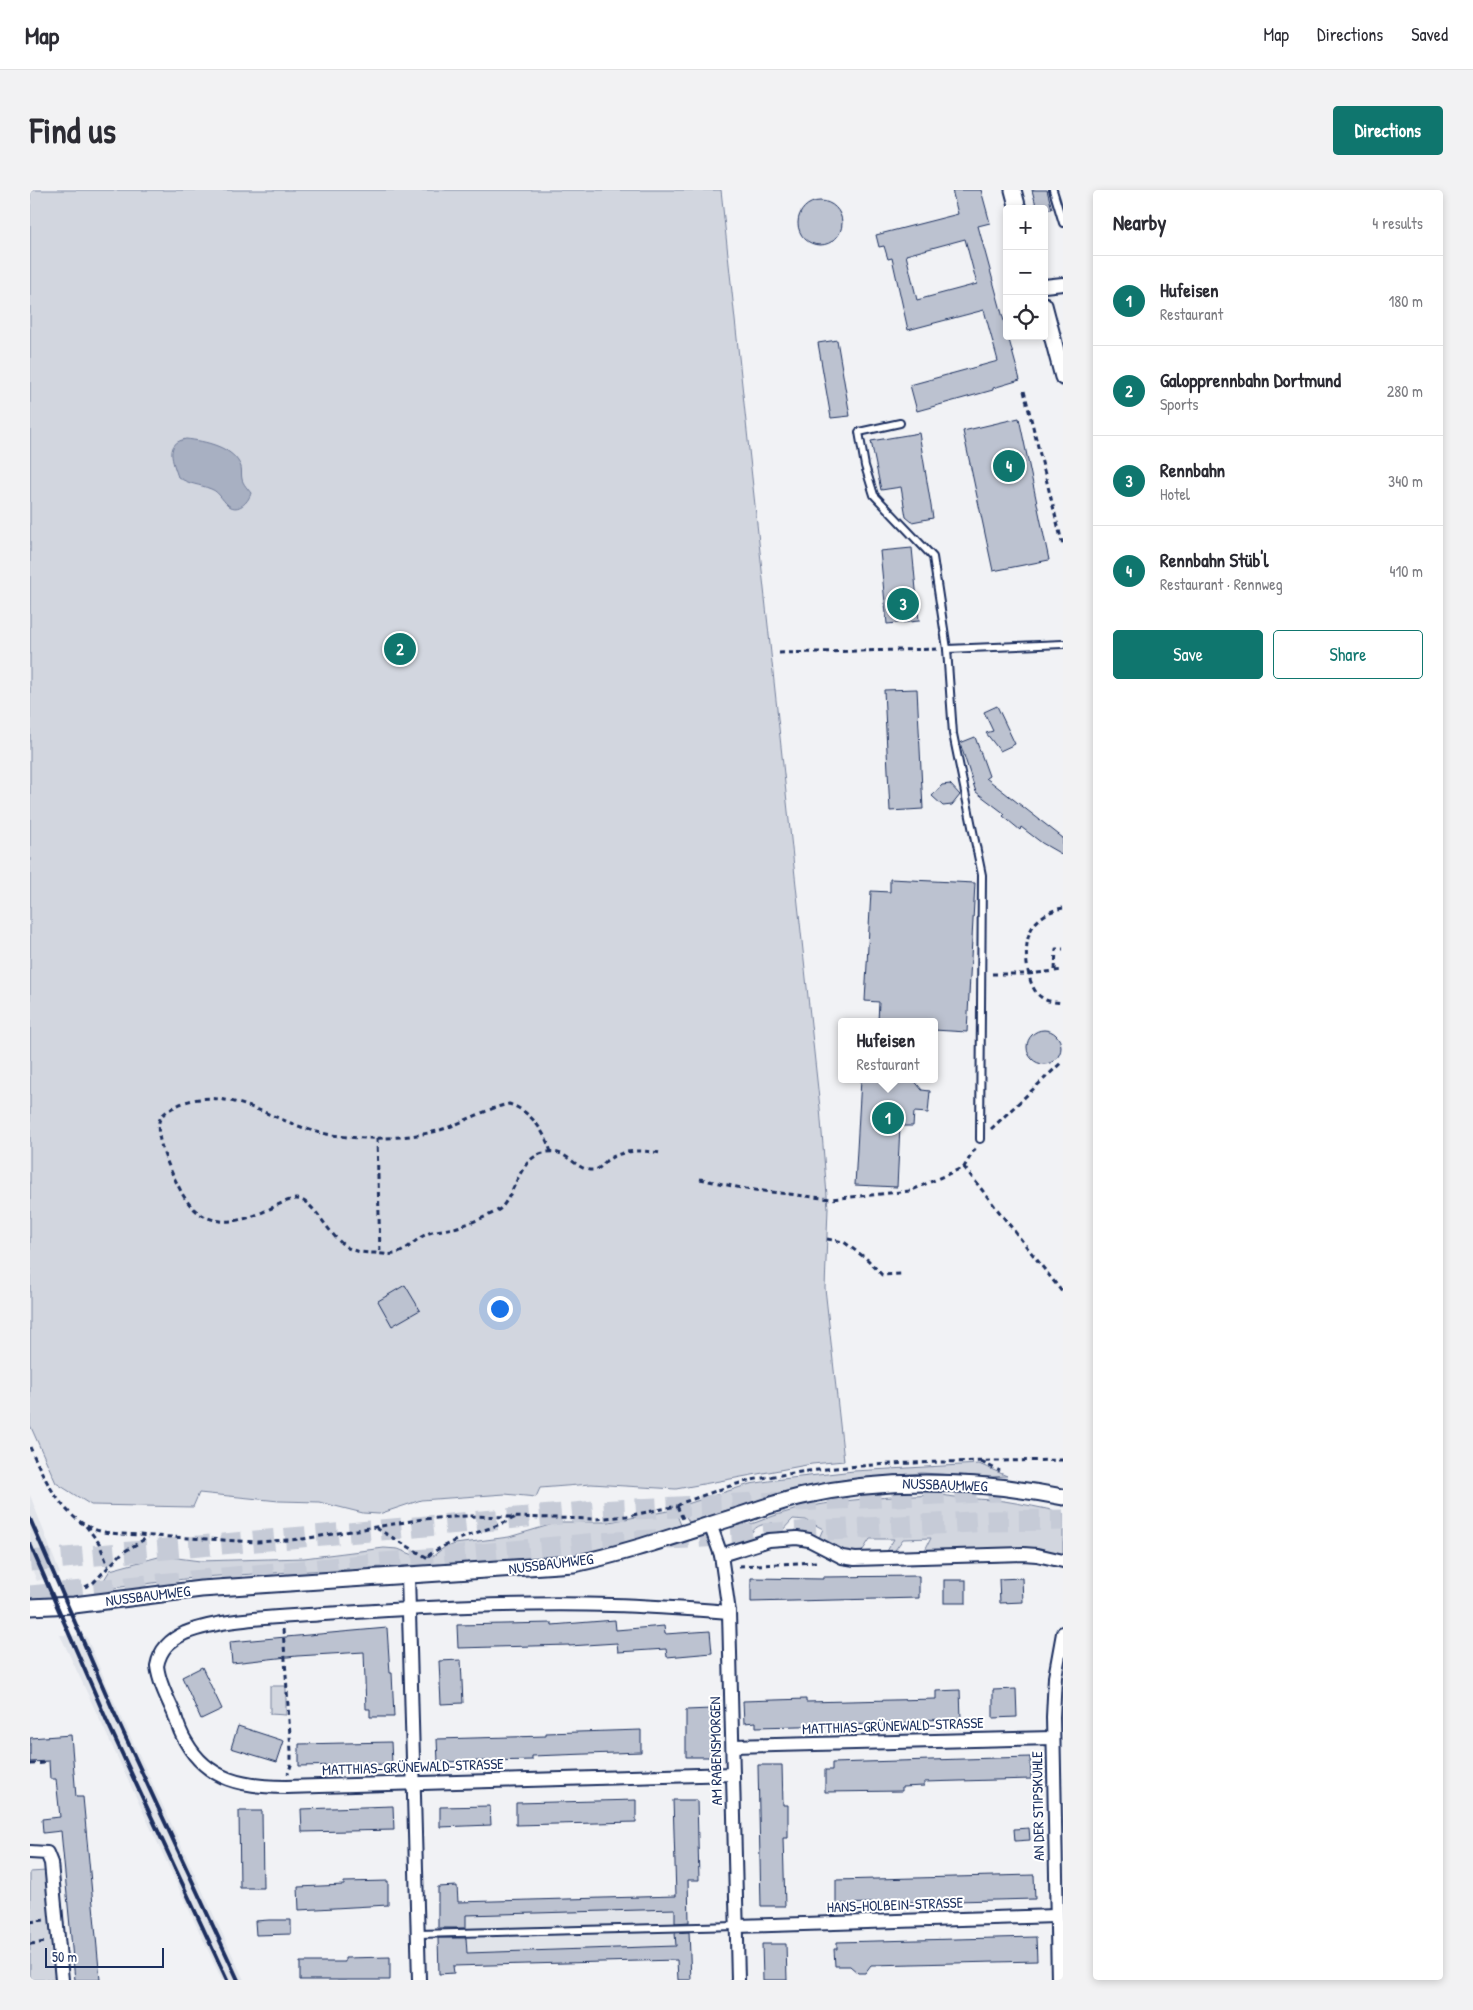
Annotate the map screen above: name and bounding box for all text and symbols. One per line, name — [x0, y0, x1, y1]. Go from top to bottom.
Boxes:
text: Map — [25, 19, 59, 51]
text: Map — [1264, 22, 1289, 47]
text: Directions — [1317, 22, 1383, 47]
text: Saved — [1411, 22, 1448, 47]
button: Directions — [1333, 106, 1443, 155]
text: Find us — [30, 107, 116, 154]
map controls — [1003, 205, 1048, 340]
button: + — [1003, 205, 1048, 250]
text: Nearby — [1113, 208, 1166, 237]
text: 4 results — [1372, 212, 1423, 234]
button: − — [1003, 250, 1048, 295]
text: Hufeisen — [1160, 277, 1219, 303]
text: 1 — [1126, 290, 1132, 312]
text: 180 m — [1389, 290, 1423, 312]
button: locate — [1003, 295, 1048, 340]
text: Restaurant — [1160, 303, 1223, 325]
text: Galopprennbahn Dortmund — [1160, 367, 1341, 393]
text: 2 — [1125, 380, 1133, 402]
text: 280 m — [1387, 380, 1423, 402]
text: Sports — [1160, 393, 1198, 415]
pin: 4 — [993, 447, 1025, 485]
text: Rennbahn — [1160, 457, 1225, 483]
text: 3 — [1125, 470, 1133, 492]
text: 340 m — [1388, 470, 1423, 492]
text: Hotel — [1160, 483, 1190, 505]
text: Rennbahn Stüb'l — [1160, 547, 1268, 573]
text: 4 — [1126, 560, 1132, 582]
text: 410 m — [1389, 560, 1423, 582]
text: Restaurant · Rennweg — [1160, 573, 1283, 595]
pin: 3 — [887, 585, 919, 623]
pin: 2 — [384, 630, 416, 668]
button: Save — [1113, 630, 1263, 679]
button: Share — [1273, 630, 1423, 679]
popup — [838, 1018, 938, 1083]
text: Hufeisen — [856, 1027, 915, 1053]
text: Restaurant — [856, 1053, 920, 1075]
pin: 1 — [872, 1099, 904, 1137]
your location — [487, 1296, 513, 1322]
street label: NUSSBAUMWEG — [902, 1473, 989, 1497]
street label: NUSSBAUMWEG — [507, 1548, 595, 1579]
street label: NUSSBAUMWEG — [104, 1580, 192, 1611]
street label: AM RABENSMORGEN — [704, 1696, 727, 1806]
street label: MATTHIAS-GRÜNEWALD-STRASSE — [802, 1712, 985, 1739]
street label: AN DER STIPSKUHLE — [1026, 1751, 1049, 1861]
street label: MATTHIAS-GRÜNEWALD-STRASSE — [322, 1753, 505, 1780]
street label: HANS-HOLBEIN-STRASSE — [826, 1892, 964, 1917]
scale bar — [45, 1945, 164, 1968]
text: 50 m — [52, 1947, 77, 1966]

